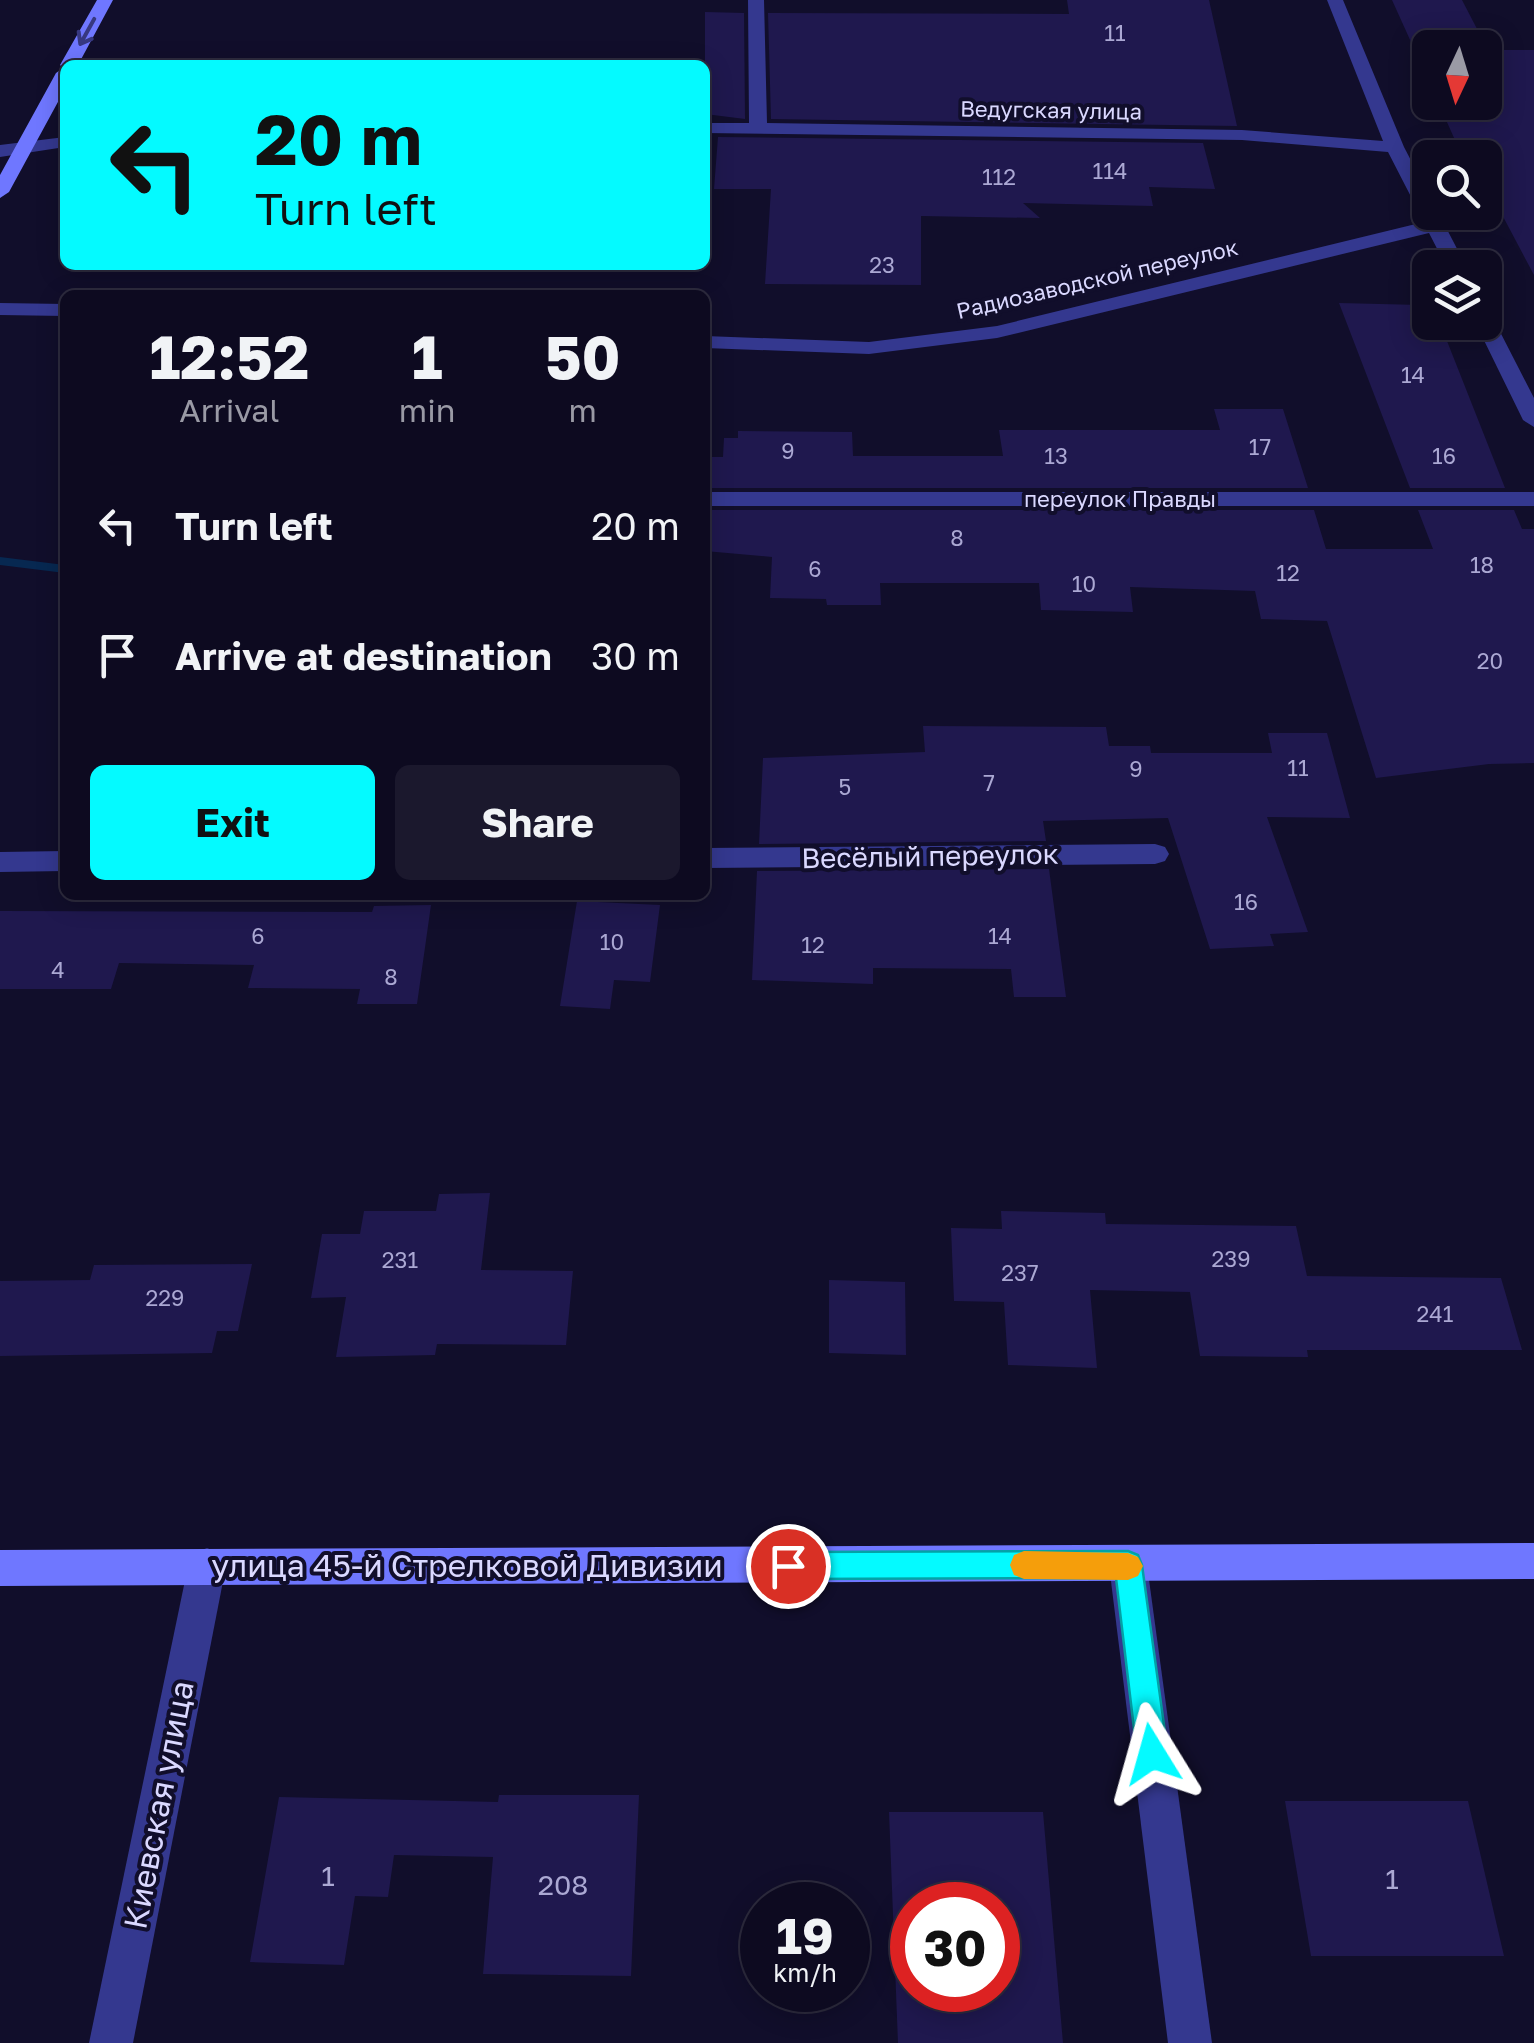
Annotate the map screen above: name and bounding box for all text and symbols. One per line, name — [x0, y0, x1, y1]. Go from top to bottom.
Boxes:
one-way arrow — [76, 17, 96, 47]
house number: 11 — [1104, 19, 1126, 46]
north arrow — [1412, 30, 1502, 120]
map controls — [1412, 30, 1502, 340]
street label: Ведугская улица — [960, 94, 1142, 125]
text: 20 m — [255, 96, 422, 180]
icon: left — [90, 100, 220, 230]
button: search — [1412, 140, 1502, 230]
house number: 114 — [1093, 157, 1127, 184]
house number: 112 — [982, 163, 1016, 190]
text: Turn left — [255, 181, 437, 235]
street label: Радиозаводской переулок — [953, 233, 1241, 324]
button: layers — [1412, 250, 1502, 340]
house number: 23 — [869, 251, 895, 278]
text: 12:52 — [149, 320, 309, 392]
text: 1 — [412, 320, 443, 392]
text: 50 — [545, 320, 621, 392]
house number: 14 — [1401, 361, 1425, 388]
text: Arrival — [179, 391, 280, 429]
text: min — [399, 391, 455, 429]
text: m — [569, 391, 597, 429]
house number: 17 — [1249, 433, 1271, 460]
house number: 9 — [781, 437, 795, 464]
house number: 13 — [1044, 442, 1068, 469]
house number: 16 — [1432, 442, 1456, 469]
street label: переулок Правды — [1024, 485, 1216, 512]
icon: left — [90, 498, 145, 553]
text: Turn left — [175, 503, 333, 548]
text: 20 m — [591, 503, 680, 548]
house number: 8 — [950, 524, 964, 551]
house number: 18 — [1470, 551, 1494, 578]
house number: 6 — [808, 555, 822, 582]
house number: 12 — [1276, 559, 1300, 586]
house number: 10 — [1072, 570, 1096, 597]
icon: arrive — [90, 628, 145, 683]
text: Arrive at destination — [175, 633, 552, 678]
text: 30 m — [591, 633, 680, 678]
house number: 20 — [1477, 647, 1503, 674]
house number: 11 — [1287, 754, 1309, 781]
house number: 9 — [1129, 755, 1143, 782]
button: Exit — [90, 765, 375, 880]
button: Share — [395, 765, 680, 880]
house number: 7 — [983, 769, 995, 796]
house number: 5 — [839, 773, 851, 800]
street label: Весёлый переулок — [801, 837, 1059, 874]
house number: 16 — [1234, 888, 1258, 915]
house number: 6 — [251, 922, 265, 949]
house number: 14 — [988, 922, 1012, 949]
house number: 10 — [600, 928, 624, 955]
house number: 12 — [801, 931, 825, 958]
house number: 4 — [51, 956, 65, 983]
house number: 8 — [384, 963, 398, 990]
house number: 239 — [1212, 1245, 1250, 1272]
house number: 231 — [382, 1246, 418, 1273]
house number: 237 — [1001, 1259, 1039, 1286]
house number: 229 — [146, 1284, 184, 1311]
house number: 241 — [1417, 1300, 1454, 1327]
pin — [746, 1524, 831, 1609]
icon: arrive — [761, 1539, 816, 1594]
street label: улица 45-й Стрелковой Дивизии — [211, 1546, 723, 1584]
street label: Киевская улица — [115, 1677, 201, 1932]
position arrow — [1100, 1702, 1204, 1806]
house number: 1 — [321, 1859, 335, 1892]
house number: 1 — [1385, 1862, 1399, 1895]
house number: 208 — [538, 1868, 588, 1901]
speed limit sign: 30 — [890, 1882, 1020, 2012]
text: 19 — [776, 1905, 834, 1965]
text: km/h — [773, 1957, 837, 1988]

